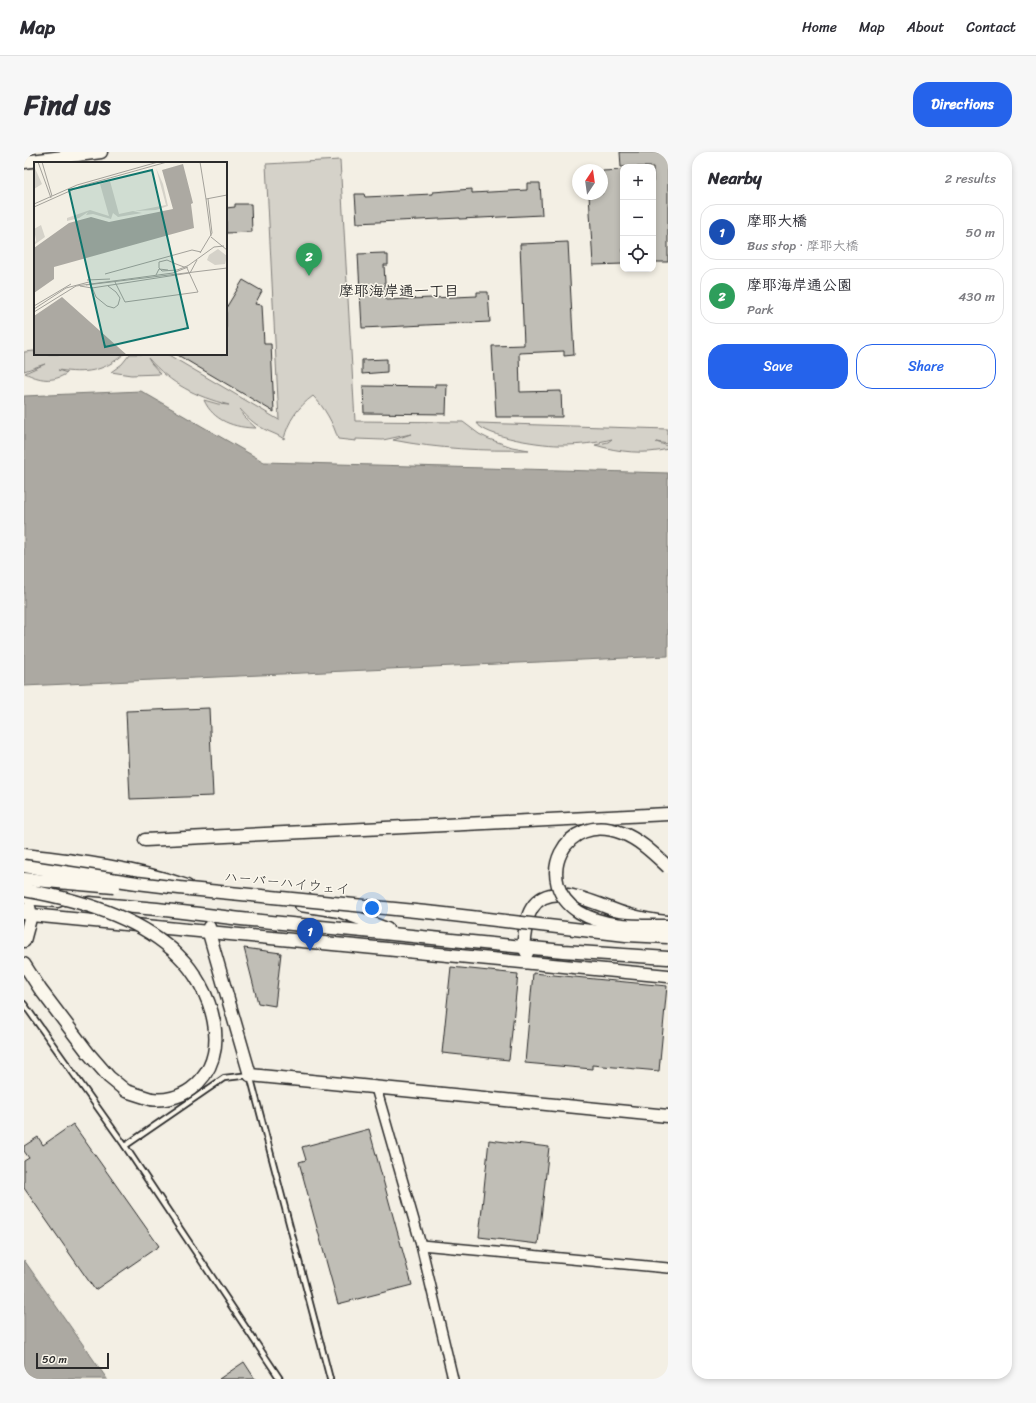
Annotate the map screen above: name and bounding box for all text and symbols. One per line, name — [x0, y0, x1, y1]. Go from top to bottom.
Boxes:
text: Map — [20, 11, 55, 44]
text: Home — [802, 15, 837, 40]
text: Map — [859, 15, 885, 40]
text: About — [907, 15, 944, 40]
text: Contact — [966, 15, 1016, 40]
text: Find us — [24, 80, 111, 129]
button: Directions — [913, 82, 1012, 127]
inset map — [34, 162, 227, 355]
text: Nearby — [708, 163, 762, 193]
north arrow — [572, 164, 608, 200]
map controls — [620, 164, 656, 272]
button: + — [620, 164, 656, 200]
text: 2 results — [945, 167, 996, 190]
button: − — [620, 200, 656, 236]
text: 摩耶大橋 — [747, 208, 807, 234]
text: 1 — [719, 221, 725, 244]
text: 50 m — [965, 221, 995, 244]
text: Bus stop · 摩耶大橋 — [747, 234, 858, 257]
button: locate — [620, 236, 656, 272]
pin: 2 — [296, 243, 322, 276]
text: 摩耶海岸通公園 — [747, 272, 852, 298]
district label: 摩耶海岸通一丁目 — [339, 278, 459, 304]
text: 2 — [718, 285, 726, 308]
text: 430 m — [958, 285, 995, 308]
text: Park — [747, 298, 774, 321]
button: Save — [708, 344, 848, 389]
button: Share — [856, 344, 996, 389]
street label: ハーバーハイウェイ — [223, 864, 351, 902]
your location — [362, 898, 382, 918]
pin: 1 — [297, 918, 323, 951]
text: 50 m — [42, 1350, 67, 1369]
scale bar — [36, 1351, 109, 1370]

